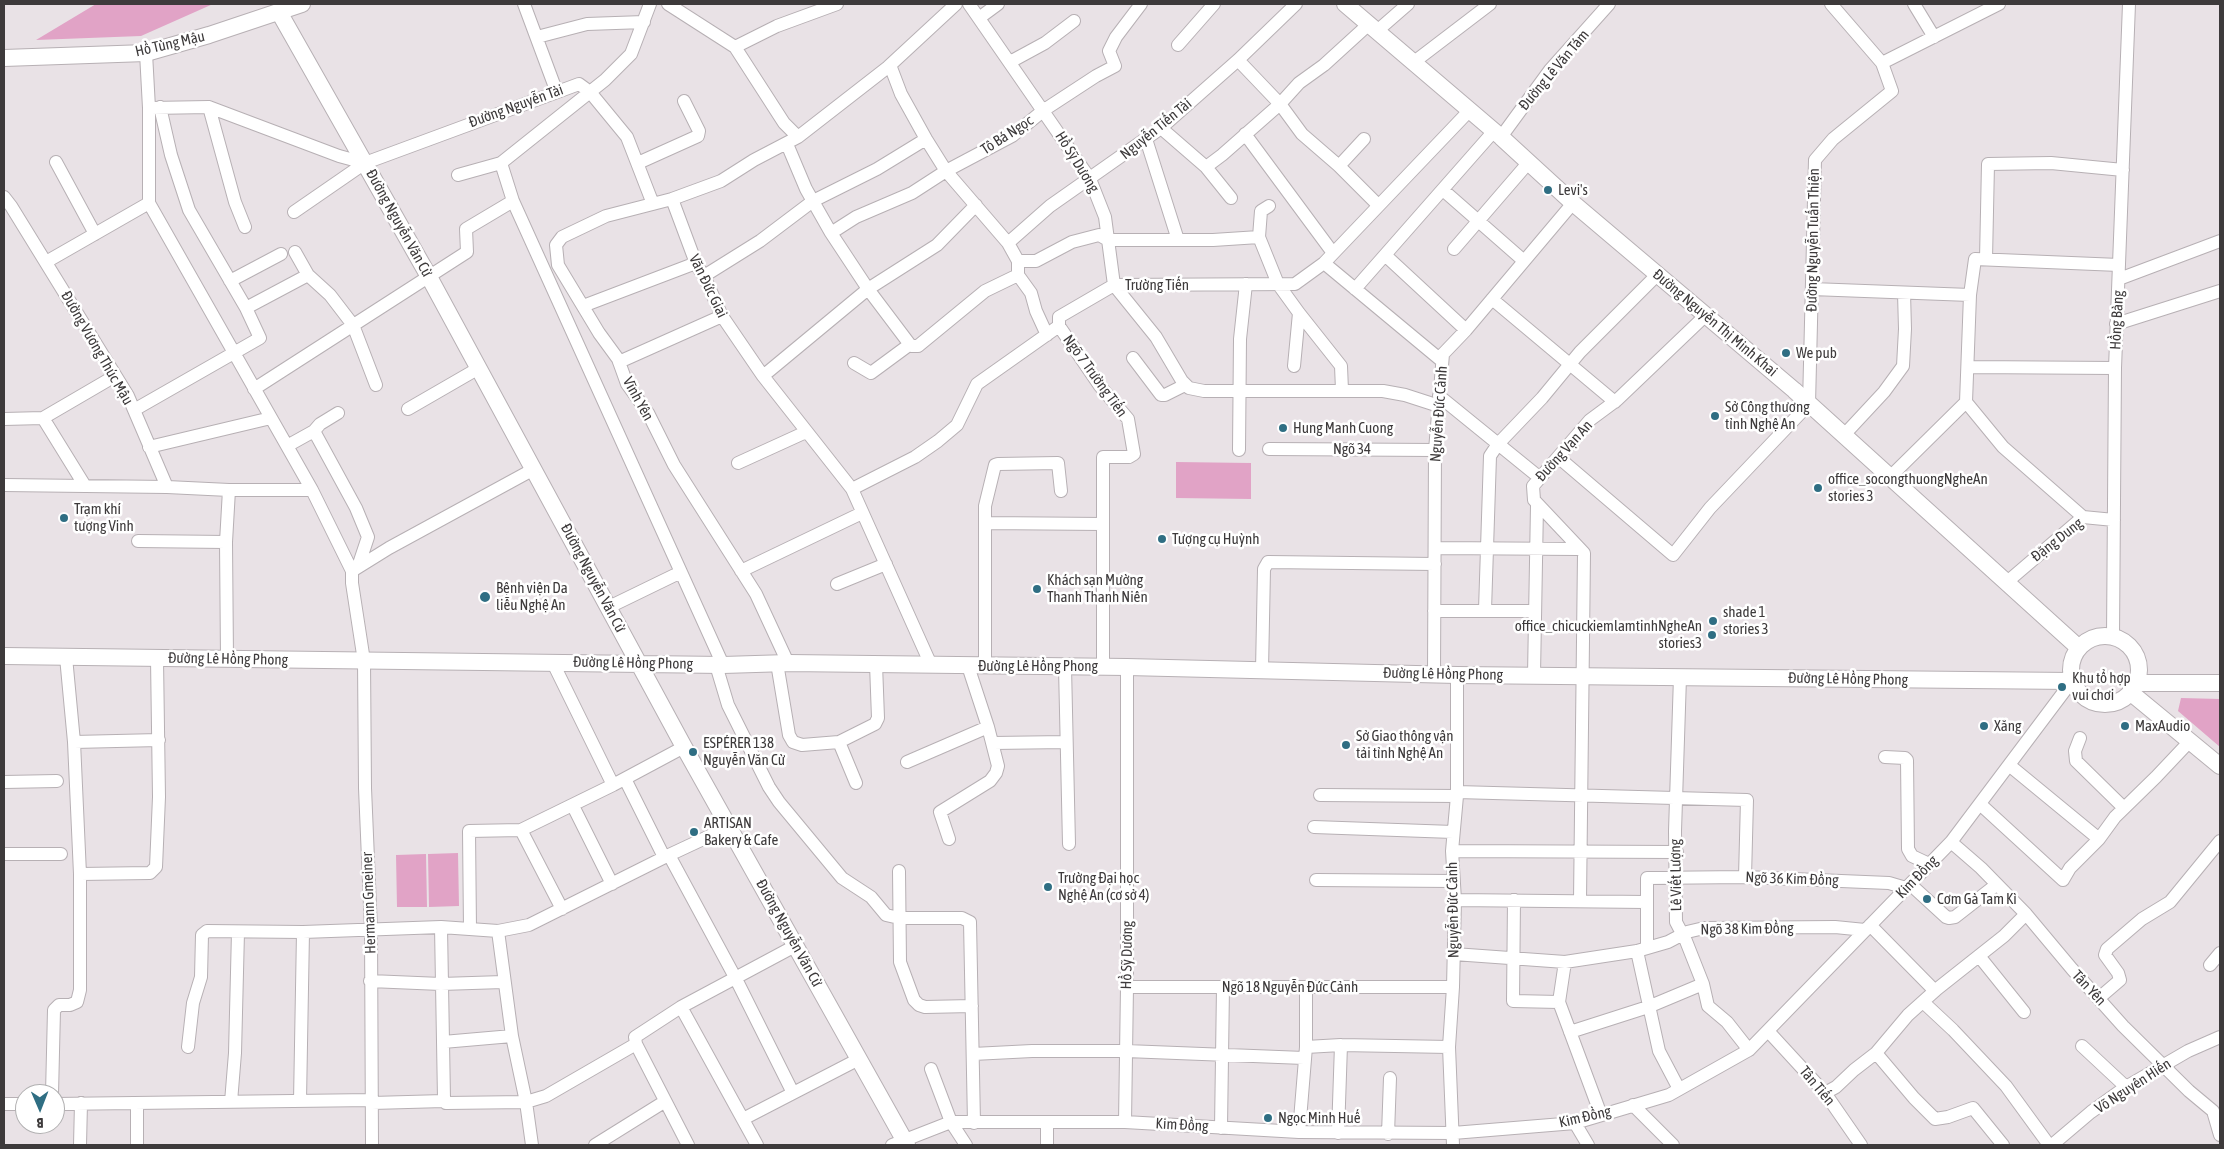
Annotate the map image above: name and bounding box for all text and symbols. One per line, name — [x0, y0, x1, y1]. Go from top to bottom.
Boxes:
street label: Đường Lê Văn Tám — [1515, 26, 1593, 114]
street label: Hồ Tùng Mậu — [133, 27, 207, 61]
street label: Đường Nguyễn Tài — [466, 81, 566, 131]
street label: Nguyễn Tiến Tài — [1117, 95, 1195, 163]
street label: Tô Bá Ngọc — [978, 112, 1036, 158]
street label: Hồ Sỹ Dương — [1051, 128, 1103, 196]
street label: Đường Nguyễn Văn Cừ — [362, 166, 436, 280]
street label: Đường Nguyễn Tuấn Thiện — [1803, 168, 1823, 312]
place label: Levi's — [1558, 181, 1588, 199]
marker: Levi's — [1542, 184, 1554, 196]
street label: Văn Đức Giai — [685, 251, 731, 321]
street label: Đường Nguyễn Thị Minh Khai — [1649, 266, 1781, 380]
street label: Trường Tiến — [1125, 276, 1189, 294]
street label: Đường Vương Thúc Mậu — [57, 288, 137, 408]
street label: Hồng Bàng — [2106, 290, 2128, 350]
street label: Ngõ 7 Trường Tiến — [1059, 331, 1131, 421]
place label: We pub — [1796, 344, 1837, 362]
marker: We pub — [1780, 347, 1792, 359]
street label: Nguyễn Đức Cảnh — [1427, 365, 1451, 463]
street label: Vĩnh Yên — [619, 374, 657, 424]
place label: Sở Công thương tỉnh Nghệ An — [1725, 398, 1810, 433]
marker: Sở Công thương tỉnh Nghệ An — [1709, 410, 1721, 422]
street label: Đường Vạn An — [1532, 417, 1596, 485]
place label: Hung Manh Cuong — [1293, 419, 1393, 437]
marker: Hung Manh Cuong — [1277, 422, 1289, 434]
street label: Ngõ 34 — [1333, 440, 1371, 458]
place label: office_socongthuongNgheAn stories 3 — [1828, 470, 1988, 505]
marker: office_socongthuongNgheAn stories 3 — [1812, 482, 1824, 494]
place label: Trạm khí tượng Vinh — [74, 500, 134, 535]
marker: Trạm khí tượng Vinh — [58, 512, 70, 524]
street label: Đặng Dung — [2028, 514, 2086, 566]
street label: Đường Nguyễn Văn Cừ — [557, 521, 629, 635]
place label: Tượng cụ Huỳnh — [1172, 530, 1259, 548]
marker: Tượng cụ Huỳnh — [1156, 533, 1168, 545]
place label: Khách sạn Mường Thanh Thanh Niên — [1047, 571, 1148, 606]
place label: Bệnh viện Da liễu Nghệ An — [496, 579, 568, 614]
marker: Khách sạn Mường Thanh Thanh Niên — [1031, 583, 1043, 595]
marker: Bệnh viện Da liễu Nghệ An — [478, 590, 492, 604]
place label: shade 1 stories 3 — [1723, 603, 1769, 638]
marker: shade 1 stories 3 — [1707, 615, 1719, 627]
place label: office_chicuckiemlamtinhNgheAn stories3 — [1515, 617, 1702, 652]
marker: office_chicuckiemlamtinhNgheAn stories3 — [1706, 629, 1718, 641]
street label: Đường Lê Hồng Phong — [168, 649, 288, 669]
street label: Đường Lê Hồng Phong — [573, 653, 693, 673]
street label: Đường Lê Hồng Phong — [978, 657, 1098, 675]
street label: Đường Lê Hồng Phong — [1383, 664, 1503, 684]
street label: Đường Lê Hồng Phong — [1788, 669, 1908, 689]
place label: Khu tổ hợp vui chơi — [2072, 669, 2131, 704]
marker: Khu tổ hợp vui chơi — [2056, 681, 2068, 693]
place label: Xăng — [1994, 717, 2021, 735]
place label: MaxAudio — [2135, 717, 2190, 735]
marker: Xăng — [1978, 720, 1990, 732]
marker: MaxAudio — [2119, 720, 2131, 732]
place label: Sở Giao thông vận tải tỉnh Nghệ An — [1356, 727, 1454, 762]
place label: ESPÉRER 138 Nguyễn Văn Cừ — [703, 734, 785, 769]
marker: Sở Giao thông vận tải tỉnh Nghệ An — [1340, 739, 1352, 751]
marker: ESPÉRER 138 Nguyễn Văn Cừ — [687, 746, 699, 758]
place label: ARTISAN Bakery & Cafe — [704, 814, 778, 849]
marker: ARTISAN Bakery & Cafe — [688, 826, 700, 838]
street label: Lê Viết Lượng — [1666, 839, 1686, 911]
street label: Hermann Gmeiner — [358, 852, 380, 954]
street label: Kim Đồng — [1892, 852, 1942, 902]
street label: Nguyễn Đức Cảnh — [1443, 862, 1463, 958]
street label: Ngõ 36 Kim Đồng — [1745, 868, 1839, 890]
place label: Trường Đại học Nghệ An (cơ sở 4) — [1058, 869, 1149, 904]
street label: Đường Nguyễn Văn Cừ — [752, 876, 826, 990]
marker: Trường Đại học Nghệ An (cơ sở 4) — [1042, 881, 1054, 893]
place label: Cơm Gà Tam Kì — [1937, 890, 2017, 908]
marker: Cơm Gà Tam Kì — [1921, 893, 1933, 905]
street label: Ngõ 38 Kim Đồng — [1700, 919, 1794, 939]
street label: Hồ Sỹ Dương — [1117, 921, 1137, 989]
street label: Tân Yên — [2068, 967, 2110, 1009]
street label: Ngõ 18 Nguyễn Đức Cảnh — [1222, 978, 1358, 996]
street label: Võ Nguyên Hiến — [2092, 1055, 2174, 1117]
street label: Tân Tiến — [1795, 1063, 1839, 1109]
north arrow — [15, 1084, 65, 1134]
street label: Kim Đồng — [1557, 1102, 1613, 1132]
place label: Ngọc Minh Huế — [1278, 1109, 1361, 1127]
marker: Ngọc Minh Huế — [1262, 1112, 1274, 1124]
text: B — [37, 1115, 44, 1131]
street label: Kim Đồng — [1155, 1115, 1209, 1135]

